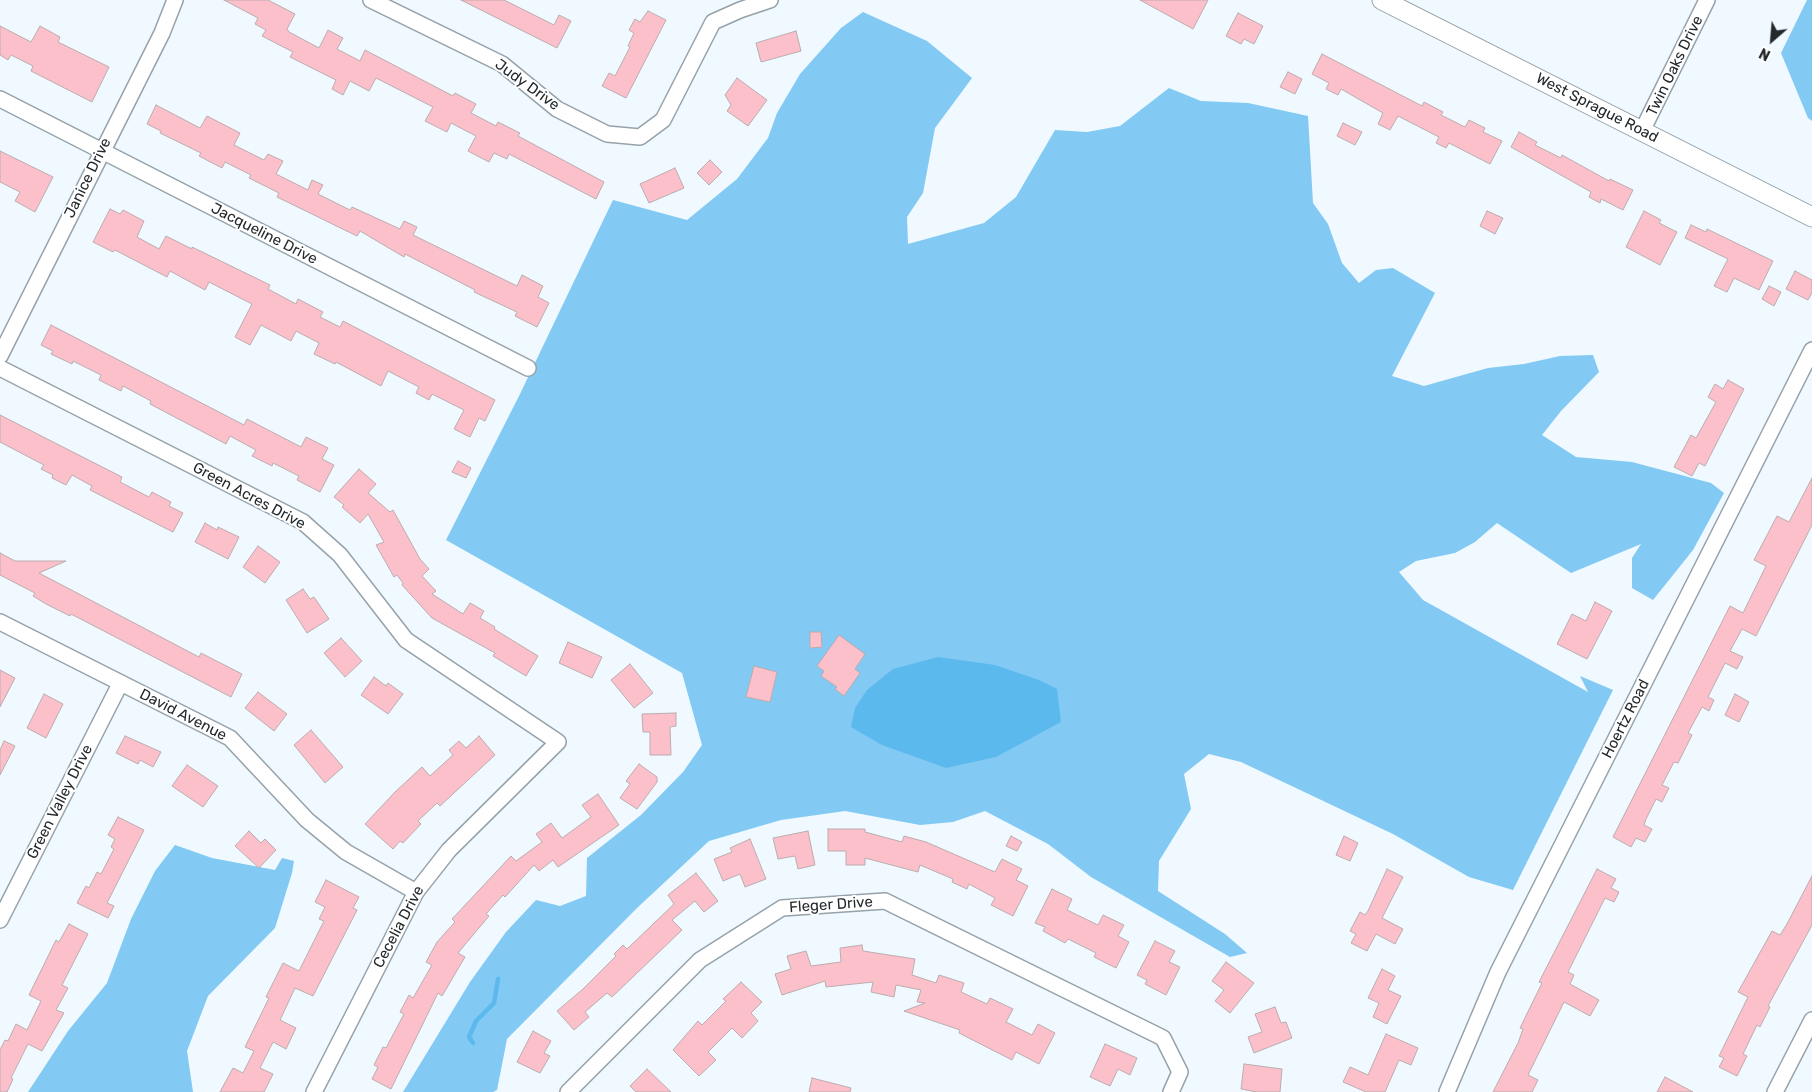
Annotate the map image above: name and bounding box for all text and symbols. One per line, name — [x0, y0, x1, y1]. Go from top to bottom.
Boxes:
street label: Twin Oaks Drive — [1643, 13, 1707, 119]
north arrow — [1747, 15, 1797, 65]
text: N — [1757, 44, 1773, 64]
street label: Judy Drive — [491, 56, 563, 114]
street label: West Sprague Road — [1533, 69, 1661, 147]
street label: Janice Drive — [61, 135, 115, 221]
street label: Jacqueline Drive — [208, 199, 320, 269]
street label: Green Acres Drive — [190, 459, 308, 533]
street label: Hoertz Road — [1598, 677, 1654, 761]
street label: David Avenue — [136, 685, 230, 745]
street label: Green Valley Drive — [23, 742, 97, 862]
street label: Cecelia Drive — [370, 883, 428, 971]
street label: Fleger Drive — [789, 893, 873, 917]

